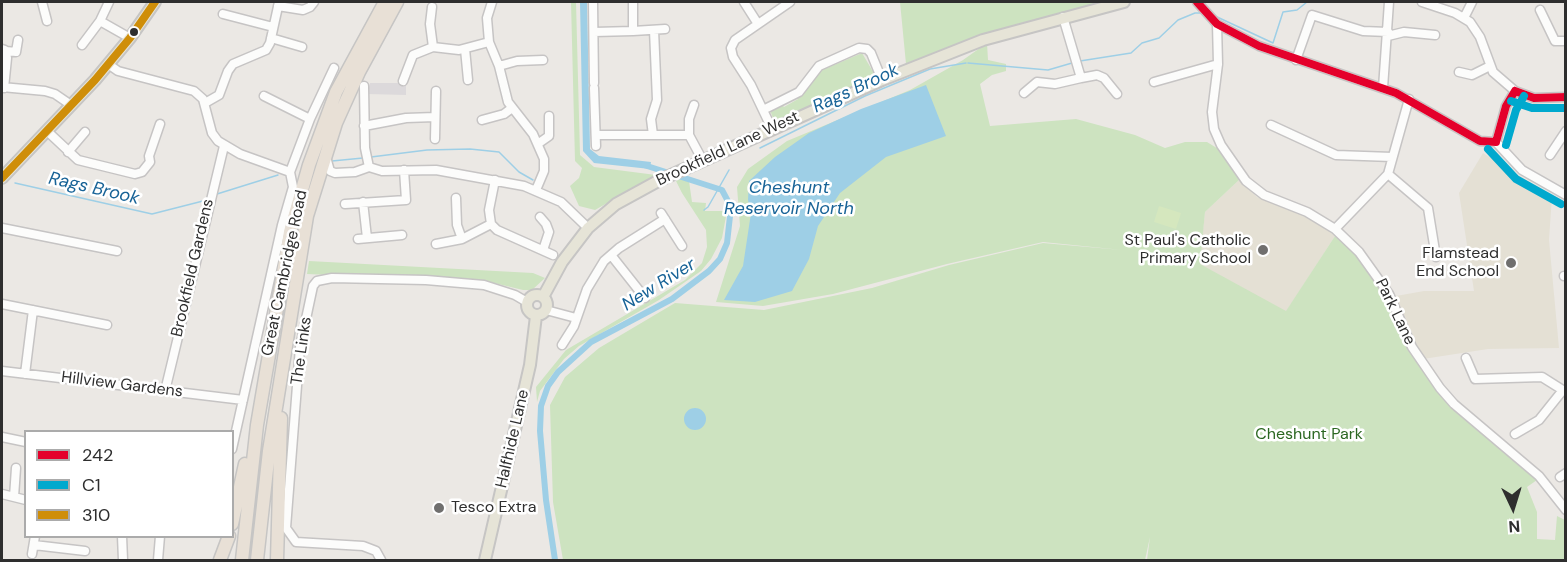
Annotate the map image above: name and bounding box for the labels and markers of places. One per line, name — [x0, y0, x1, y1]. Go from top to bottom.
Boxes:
unlabelled marker — [128, 26, 140, 38]
place label: St Paul's Catholic Primary School — [1125, 231, 1251, 269]
marker: St Paul's Catholic Primary School — [1256, 243, 1270, 257]
place label: Flamstead End School — [1416, 244, 1499, 282]
marker: Flamstead End School — [1504, 256, 1518, 270]
place label: Tesco Extra — [451, 498, 536, 518]
marker: Tesco Extra — [432, 501, 446, 515]

